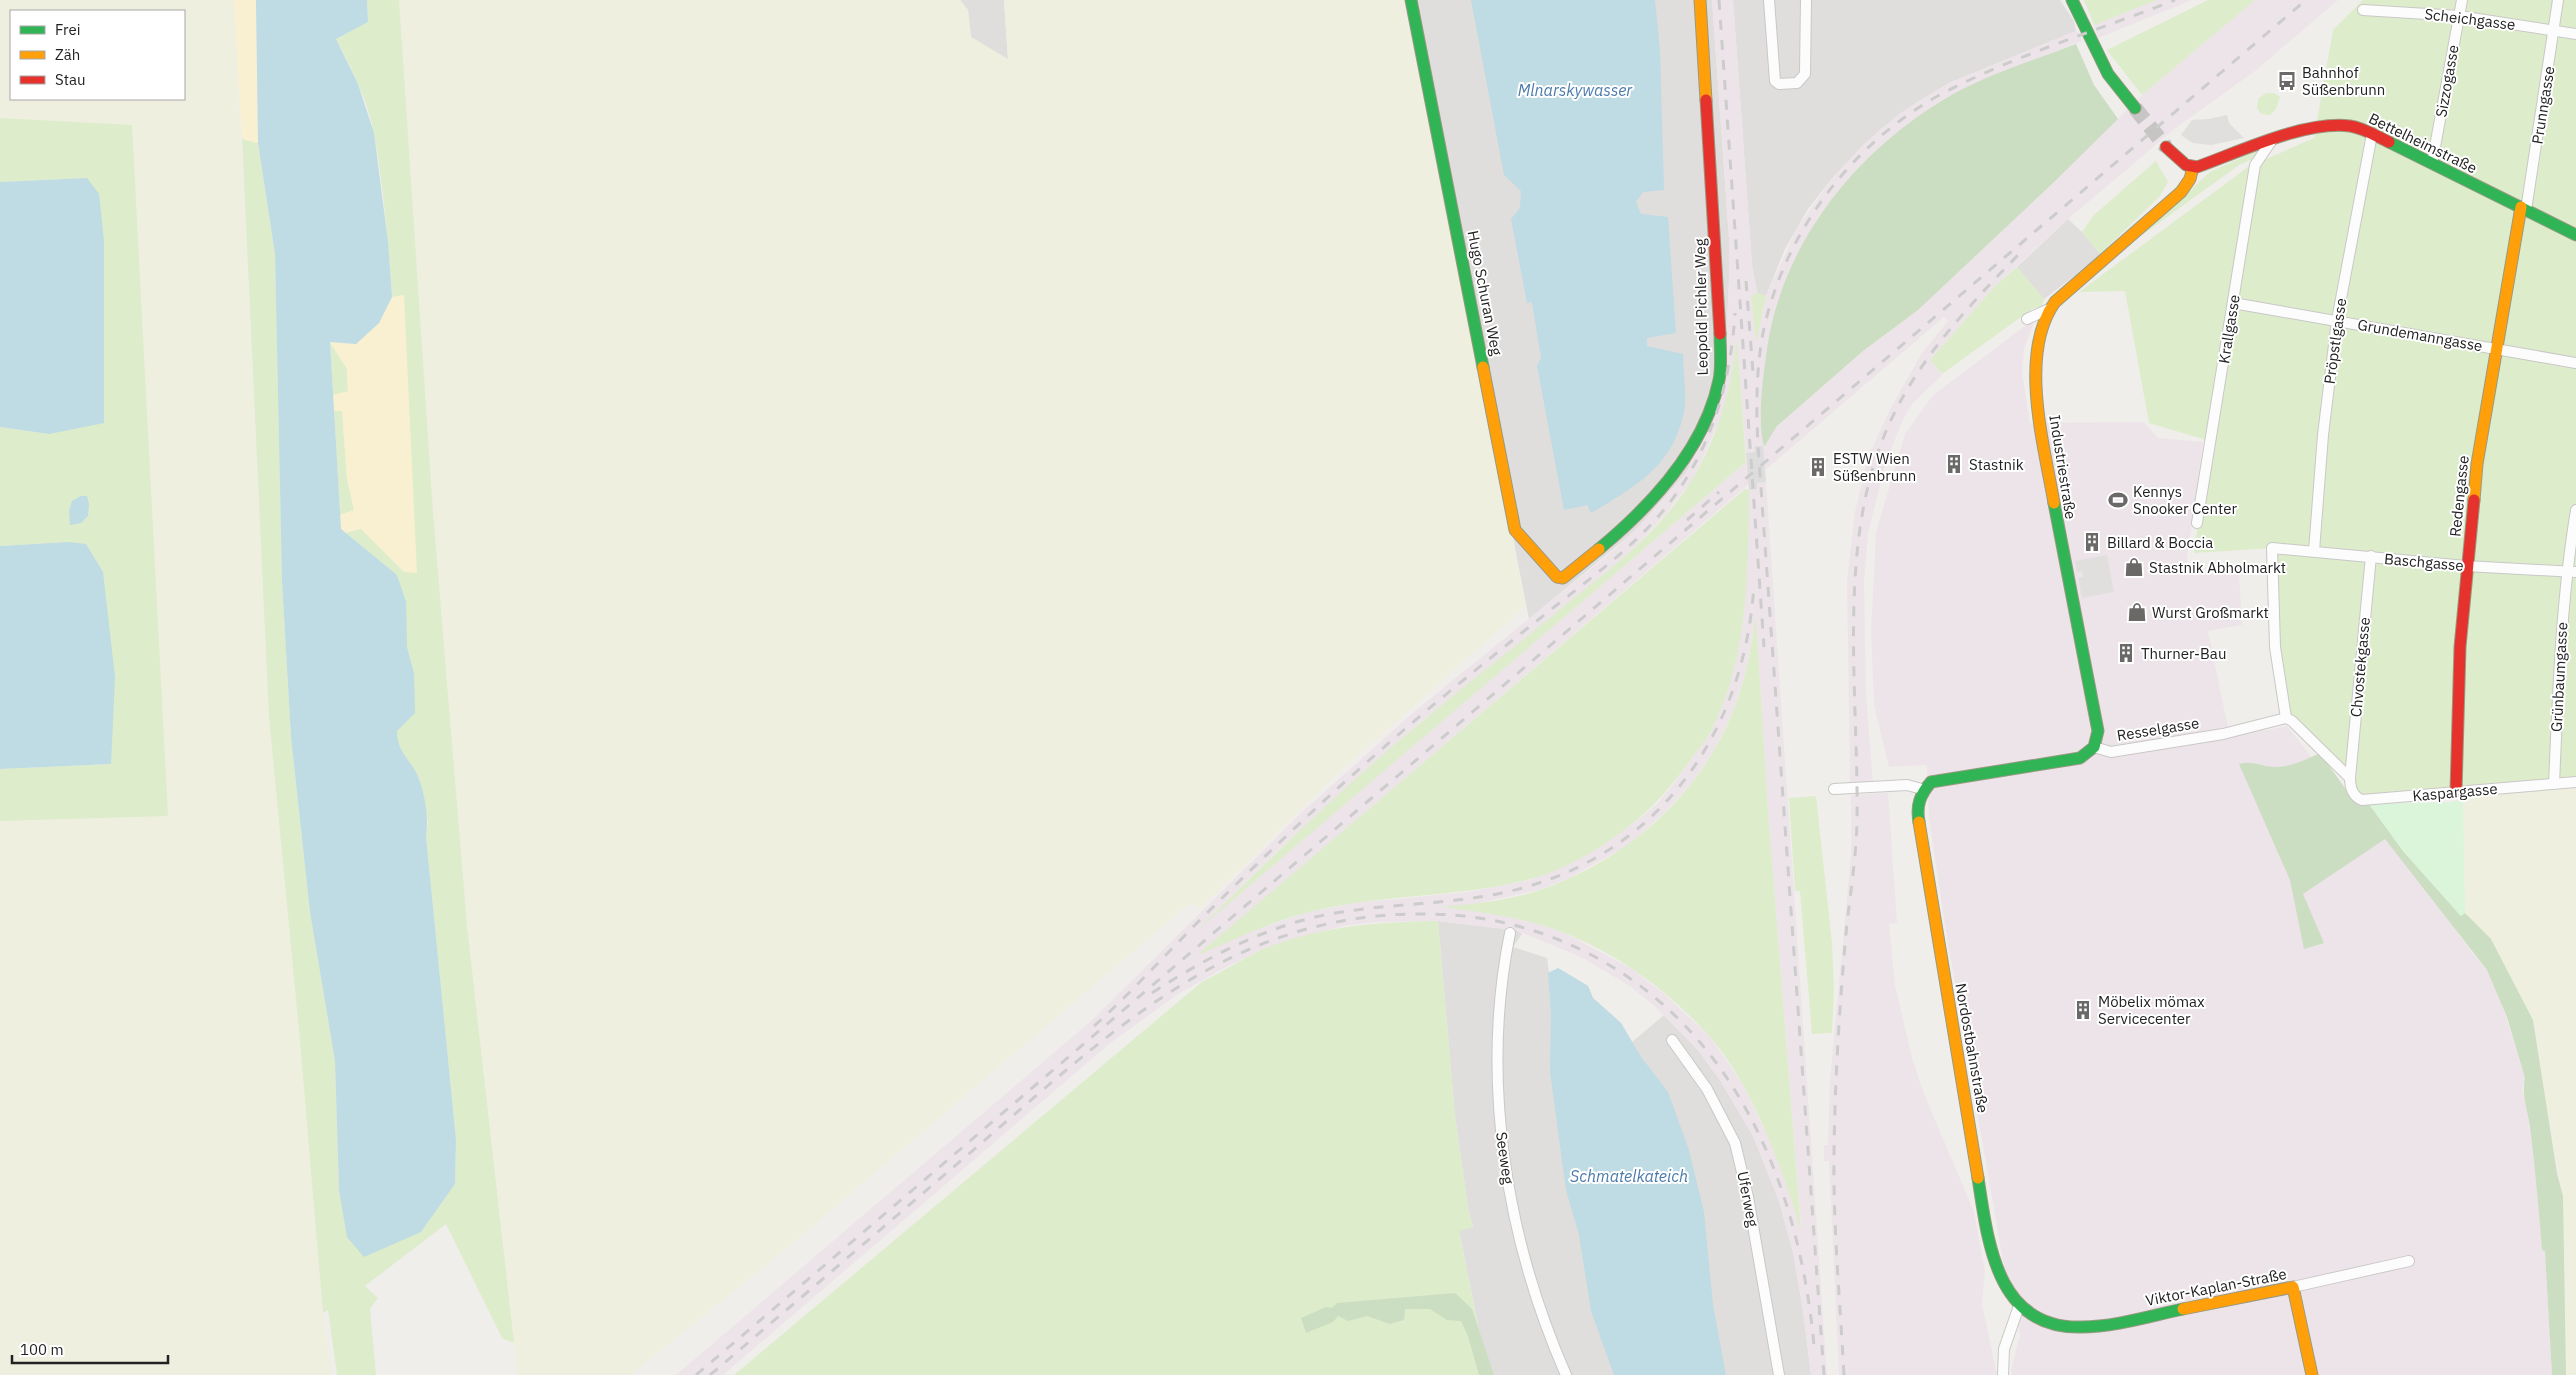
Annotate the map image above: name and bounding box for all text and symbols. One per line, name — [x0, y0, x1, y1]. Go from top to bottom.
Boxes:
street label: Scheichgasse — [2423, 4, 2517, 34]
legend — [10, 10, 185, 100]
text: Frei — [55, 20, 81, 39]
street label: Sizzogasse — [2431, 43, 2463, 119]
text: Zäh — [55, 45, 80, 64]
place label: Bahnhof Süßenbrunn — [2302, 63, 2385, 99]
street label: Prunngasse — [2527, 65, 2559, 145]
text: Stau — [55, 70, 86, 89]
bus stop icon: Bahnhof Süßenbrunn — [2276, 70, 2298, 92]
water label: Mlnarskywasser — [1518, 80, 1633, 100]
street label: Bettelheimstraße — [2366, 109, 2480, 177]
street label: Hugo Schuran Weg — [1464, 229, 1506, 357]
street label: Leopold Pichler Weg — [1690, 238, 1712, 376]
street label: Krallgasse — [2214, 293, 2244, 365]
street label: Pröpstlgasse — [2320, 297, 2350, 385]
street label: Grundemanngasse — [2356, 315, 2484, 355]
street label: Industriestraße — [2045, 413, 2081, 521]
place label: ESTW Wien Süßenbrunn — [1833, 449, 1916, 485]
building icon: Stastnik — [1943, 453, 1965, 475]
street label: Redengasse — [2445, 454, 2473, 538]
place label: Stastnik — [1969, 455, 2024, 474]
building icon: ESTW Wien Süßenbrunn — [1807, 456, 1829, 478]
place label: Kennys Snooker Center — [2133, 482, 2237, 518]
sports icon: Kennys Snooker Center — [2107, 489, 2129, 511]
building icon: Billard & Boccia — [2081, 531, 2103, 553]
place label: Billard & Boccia — [2107, 533, 2213, 552]
street label: Baschgasse — [2383, 549, 2465, 575]
shop icon: Stastnik Abholmarkt — [2123, 556, 2145, 578]
place label: Stastnik Abholmarkt — [2149, 558, 2286, 577]
shop icon: Wurst Großmarkt — [2126, 601, 2148, 623]
place label: Wurst Großmarkt — [2152, 603, 2269, 622]
street label: Chvostekgasse — [2346, 616, 2374, 718]
street label: Grünbaumgasse — [2547, 622, 2571, 732]
building icon: Thurner-Bau — [2115, 642, 2137, 664]
place label: Thurner-Bau — [2141, 644, 2226, 663]
street label: Resselgasse — [2115, 713, 2201, 745]
street label: Kaspargasse — [2412, 779, 2498, 805]
street label: Nordostbahnstraße — [1951, 982, 1993, 1114]
place label: Möbelix mömax Servicecenter — [2098, 992, 2205, 1028]
building icon: Möbelix mömax Servicecenter — [2072, 999, 2094, 1021]
street label: Seeweg — [1492, 1131, 1518, 1185]
water label: Schmatelkateich — [1570, 1166, 1688, 1186]
street label: Uferweg — [1733, 1170, 1763, 1229]
street label: Viktor-Kaplan-Straße — [2144, 1264, 2288, 1310]
scale bar — [12, 1332, 169, 1364]
text: 100 m — [20, 1340, 64, 1359]

